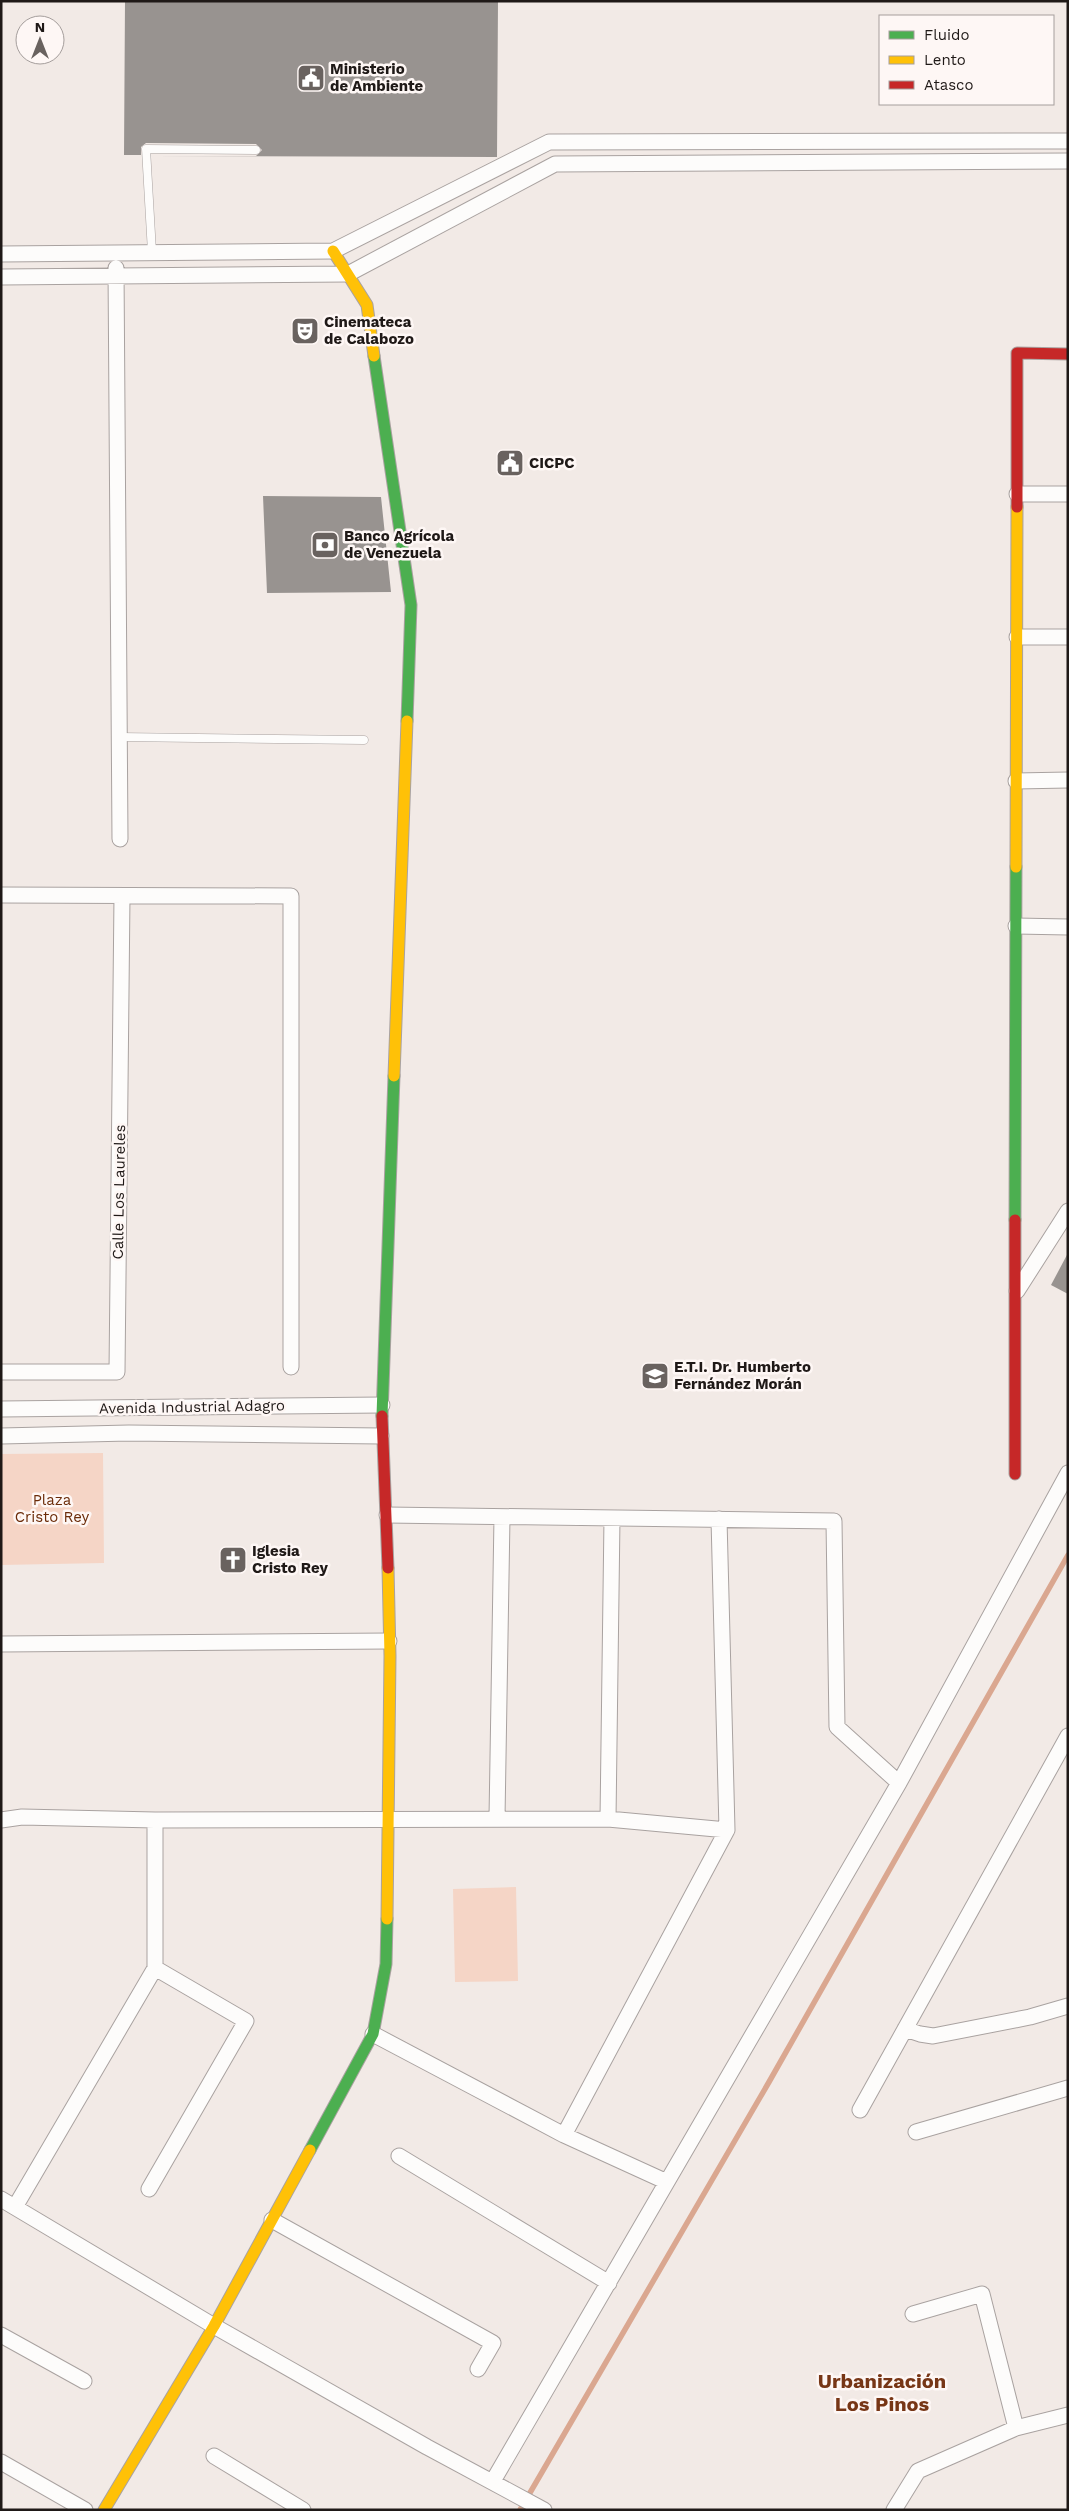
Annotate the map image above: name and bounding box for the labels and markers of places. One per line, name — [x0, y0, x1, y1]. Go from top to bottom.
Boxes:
place label: Ministerio de Ambiente — [330, 60, 424, 95]
public building icon: Ministerio de Ambiente — [296, 63, 326, 93]
place label: Cinemateca de Calabozo — [324, 313, 414, 348]
theatre icon: Cinemateca de Calabozo — [290, 316, 320, 346]
public building icon: CICPC — [495, 448, 525, 478]
place label: CICPC — [529, 454, 574, 472]
place label: Banco Agrícola de Venezuela — [344, 527, 455, 562]
bank icon: Banco Agrícola de Venezuela — [310, 530, 340, 560]
place label: E.T.I. Dr. Humberto Fernández Morán — [674, 1358, 811, 1393]
school or university icon: E.T.I. Dr. Humberto Fernández Morán — [640, 1361, 670, 1391]
place label: Iglesia Cristo Rey — [252, 1542, 329, 1577]
church icon: Iglesia Cristo Rey — [218, 1545, 248, 1575]

